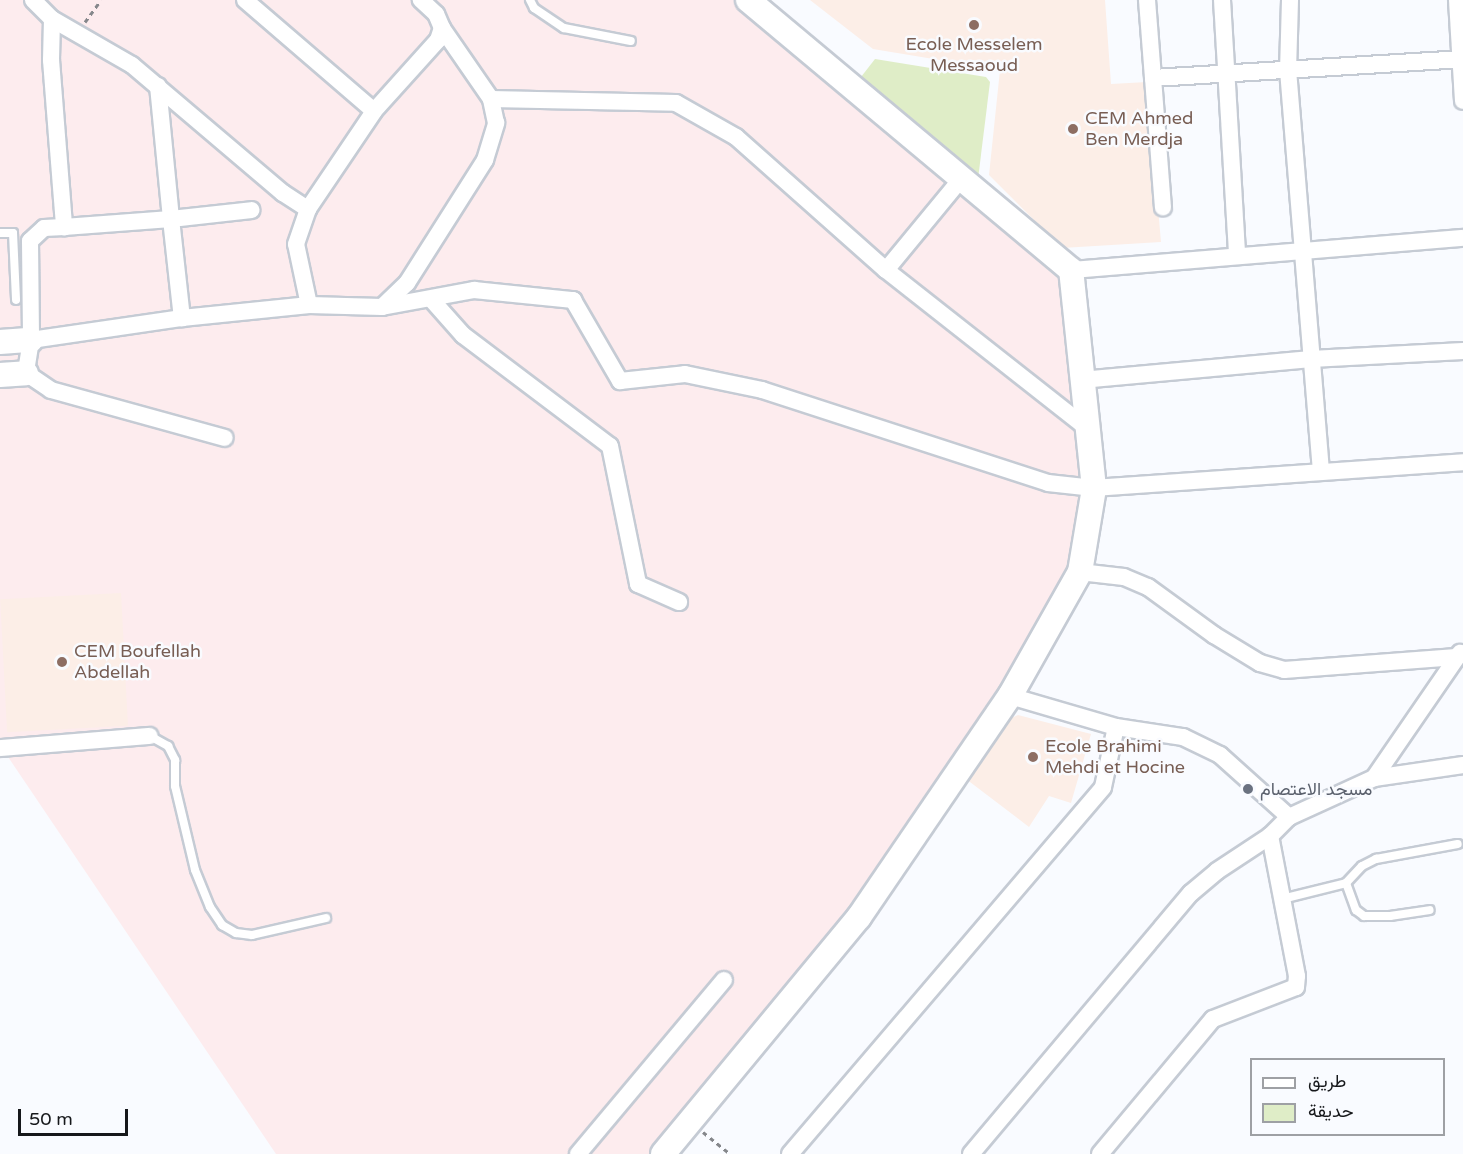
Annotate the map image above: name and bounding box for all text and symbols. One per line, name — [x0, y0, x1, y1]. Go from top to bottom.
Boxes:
marker: Ecole Messelem Messaoud — [967, 18, 981, 32]
place label: Ecole Messelem Messaoud — [905, 34, 1043, 76]
place label: CEM Ahmed Ben Merdja — [1085, 108, 1193, 150]
marker: CEM Ahmed Ben Merdja — [1066, 122, 1080, 136]
place label: CEM Boufellah Abdellah — [74, 641, 201, 684]
marker: CEM Boufellah Abdellah — [55, 655, 69, 669]
place label: Ecole Brahimi Mehdi et Hocine — [1045, 736, 1185, 778]
marker: Ecole Brahimi Mehdi et Hocine — [1026, 750, 1040, 764]
place label: مسجد الاعتصام — [1260, 778, 1372, 800]
marker: مسجد الاعتصام — [1241, 782, 1255, 796]
legend — [1250, 1058, 1445, 1136]
text: طريق — [1308, 1070, 1346, 1092]
scale bar — [21, 1097, 130, 1135]
text: حديقة — [1308, 1100, 1354, 1122]
text: 50 m — [29, 1108, 73, 1130]

